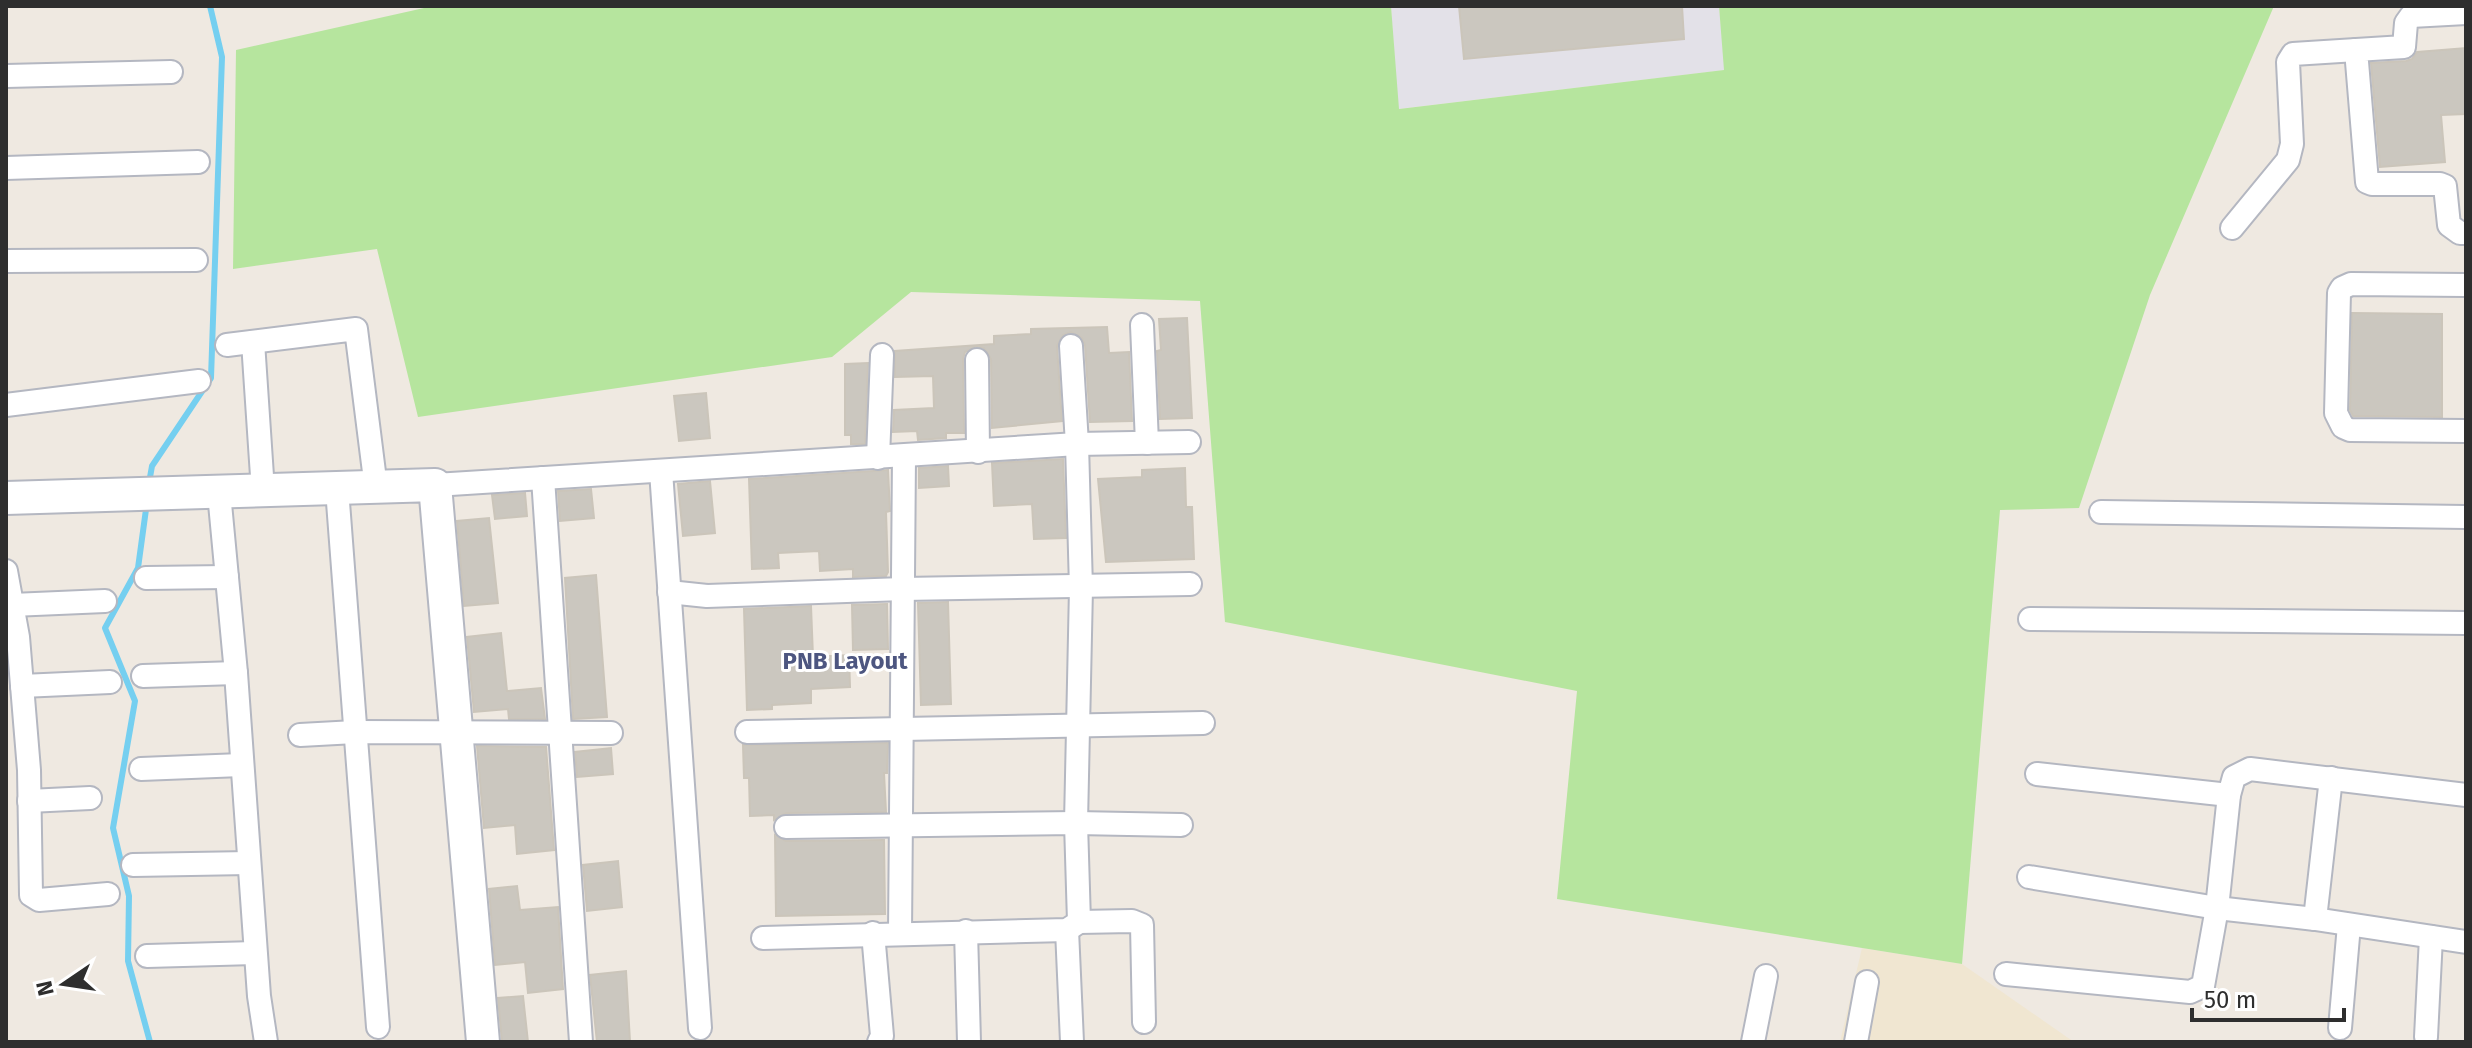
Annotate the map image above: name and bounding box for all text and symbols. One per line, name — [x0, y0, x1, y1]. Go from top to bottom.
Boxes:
district label: PNB Layout — [783, 647, 908, 675]
north arrow — [24, 944, 104, 1024]
scale bar — [2192, 972, 2344, 1022]
text: N — [30, 978, 60, 999]
text: 50 m — [2204, 986, 2256, 1014]

